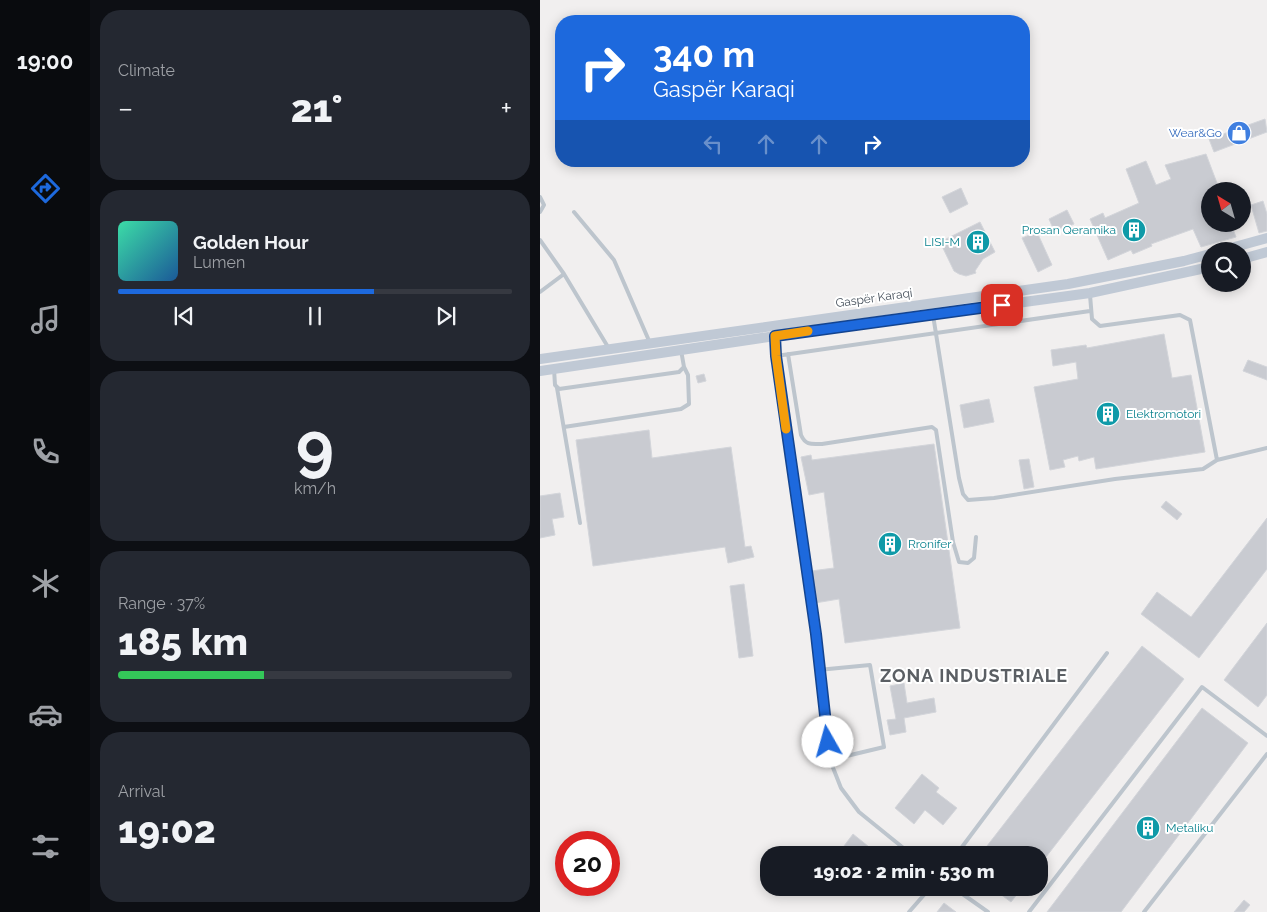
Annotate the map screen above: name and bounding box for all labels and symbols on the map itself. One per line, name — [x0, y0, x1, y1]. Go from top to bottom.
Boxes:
shop icon: Wear&Go — [1226, 120, 1252, 146]
place label: Wear&Go — [1169, 126, 1222, 140]
north arrow — [1201, 182, 1251, 232]
building icon: Prosan Qeramika — [1121, 217, 1147, 243]
place label: Prosan Qeramika — [1022, 223, 1116, 237]
building icon: LISI-M — [965, 229, 991, 255]
place label: LISI-M — [924, 235, 960, 249]
pin — [981, 284, 1023, 326]
street label: Gaspër Karaqi — [835, 286, 913, 310]
building icon: Elektromotori — [1095, 401, 1121, 427]
place label: Elektromotori — [1126, 407, 1201, 421]
building icon: Rronifer — [877, 531, 903, 557]
place label: Rronifer — [908, 537, 952, 551]
district label: ZONA INDUSTRIALE — [880, 665, 1068, 686]
position arrow — [801, 715, 853, 767]
building icon: Metaliku — [1135, 815, 1161, 841]
place label: Metaliku — [1166, 821, 1213, 835]
speed limit sign: 20 — [555, 831, 620, 896]

